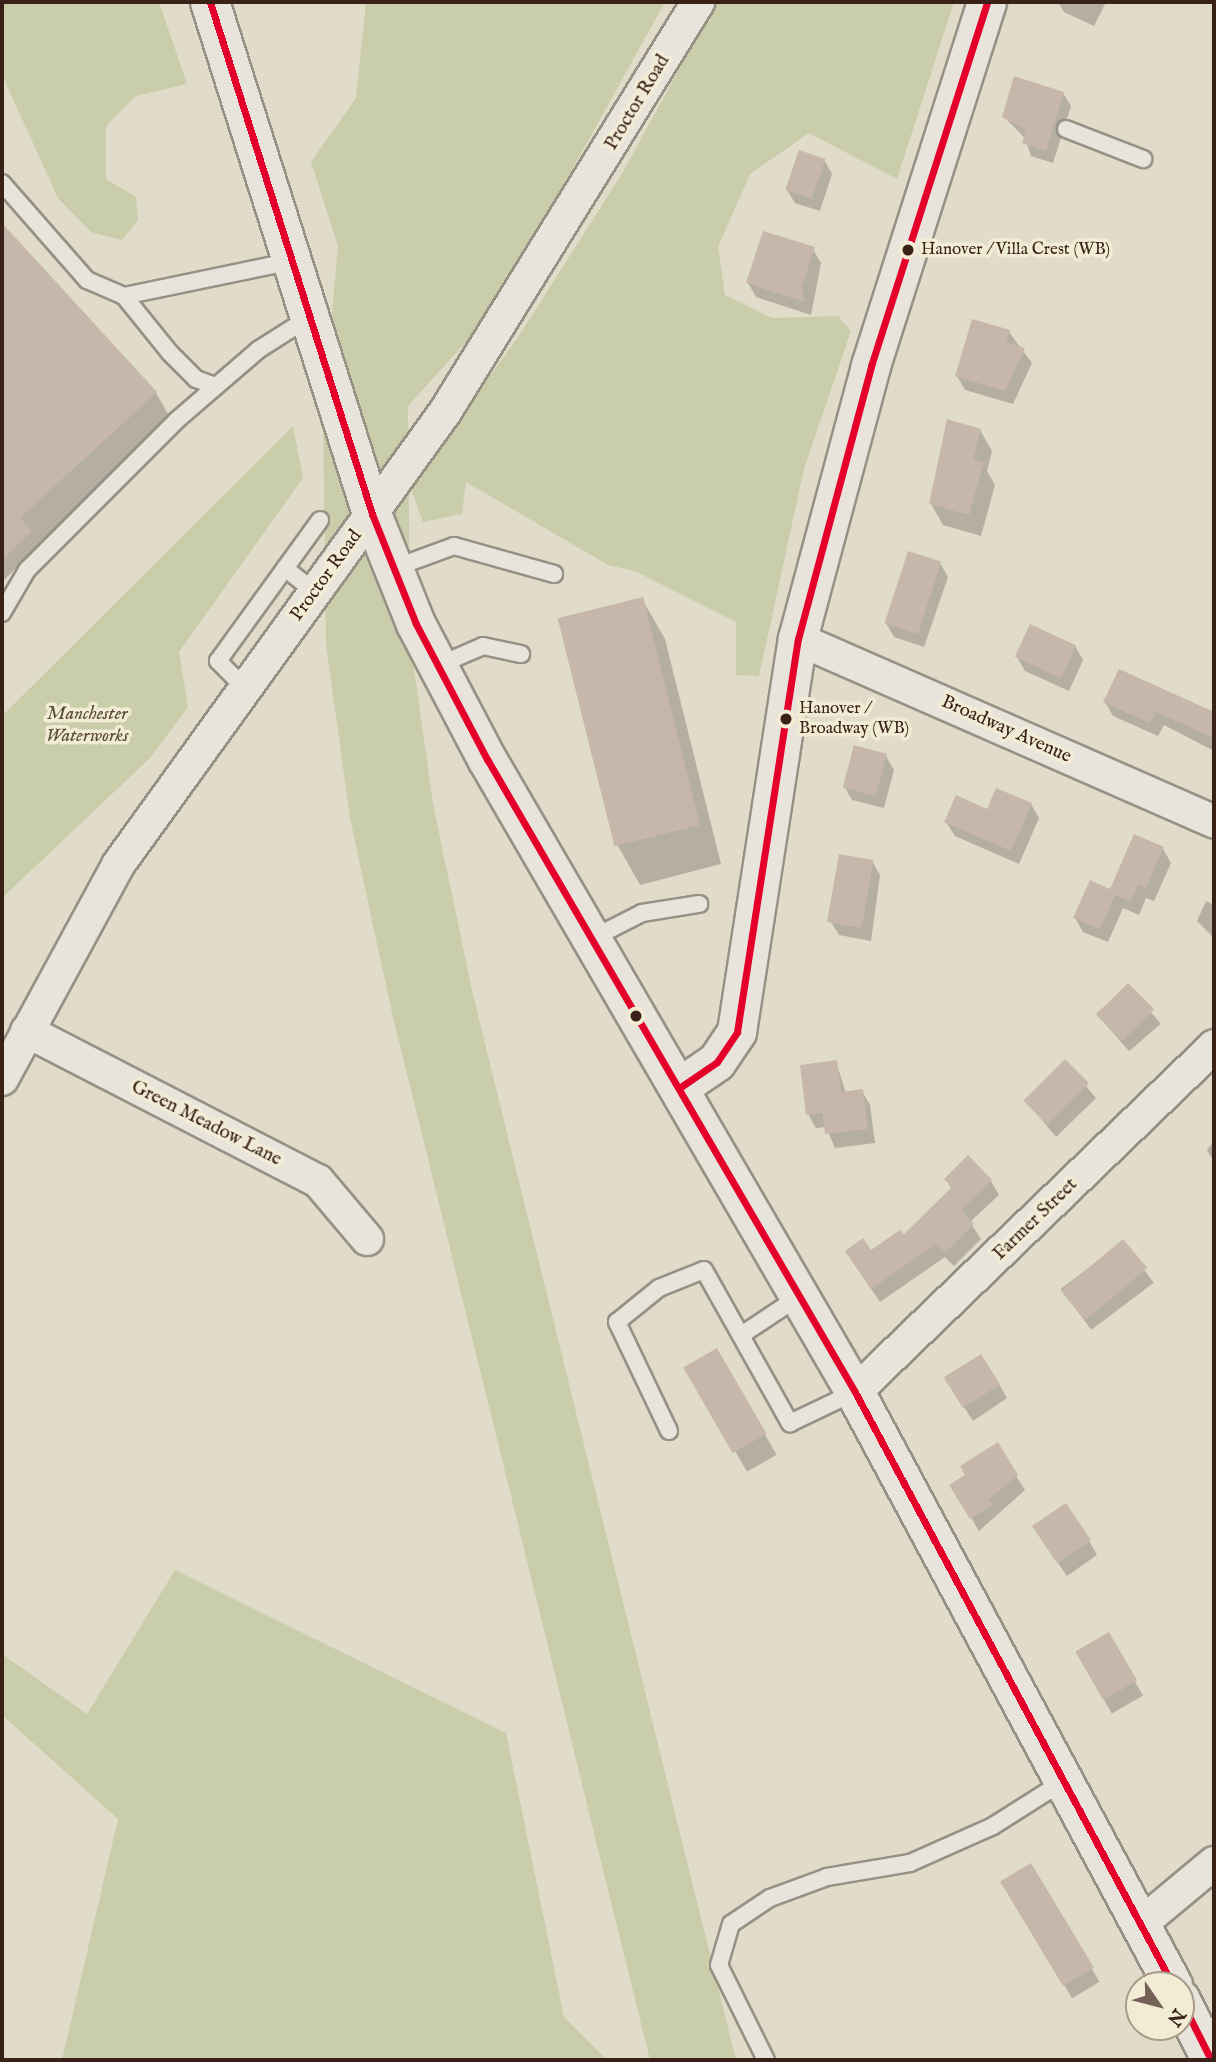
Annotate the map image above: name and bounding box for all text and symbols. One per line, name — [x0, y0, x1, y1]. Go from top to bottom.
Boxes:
street label: Proctor Road — [601, 51, 675, 155]
place label: Hanover / Villa Crest (WB) — [921, 240, 1110, 260]
marker: Hanover / Villa Crest (WB) — [901, 243, 915, 257]
street label: Proctor Road — [286, 526, 368, 626]
street label: Broadway Avenue — [937, 691, 1075, 769]
place label: Hanover / Broadway (WB) — [799, 699, 909, 739]
park label: Manchester Waterworks — [46, 704, 128, 748]
marker: Hanover / Broadway (WB) — [779, 712, 793, 726]
unlabelled marker — [629, 1009, 643, 1023]
street label: Green Meadow Lane — [127, 1076, 285, 1172]
street label: Farmer Street — [989, 1174, 1083, 1266]
north arrow — [1125, 1971, 1195, 2041]
text: N — [1161, 2003, 1190, 2031]

